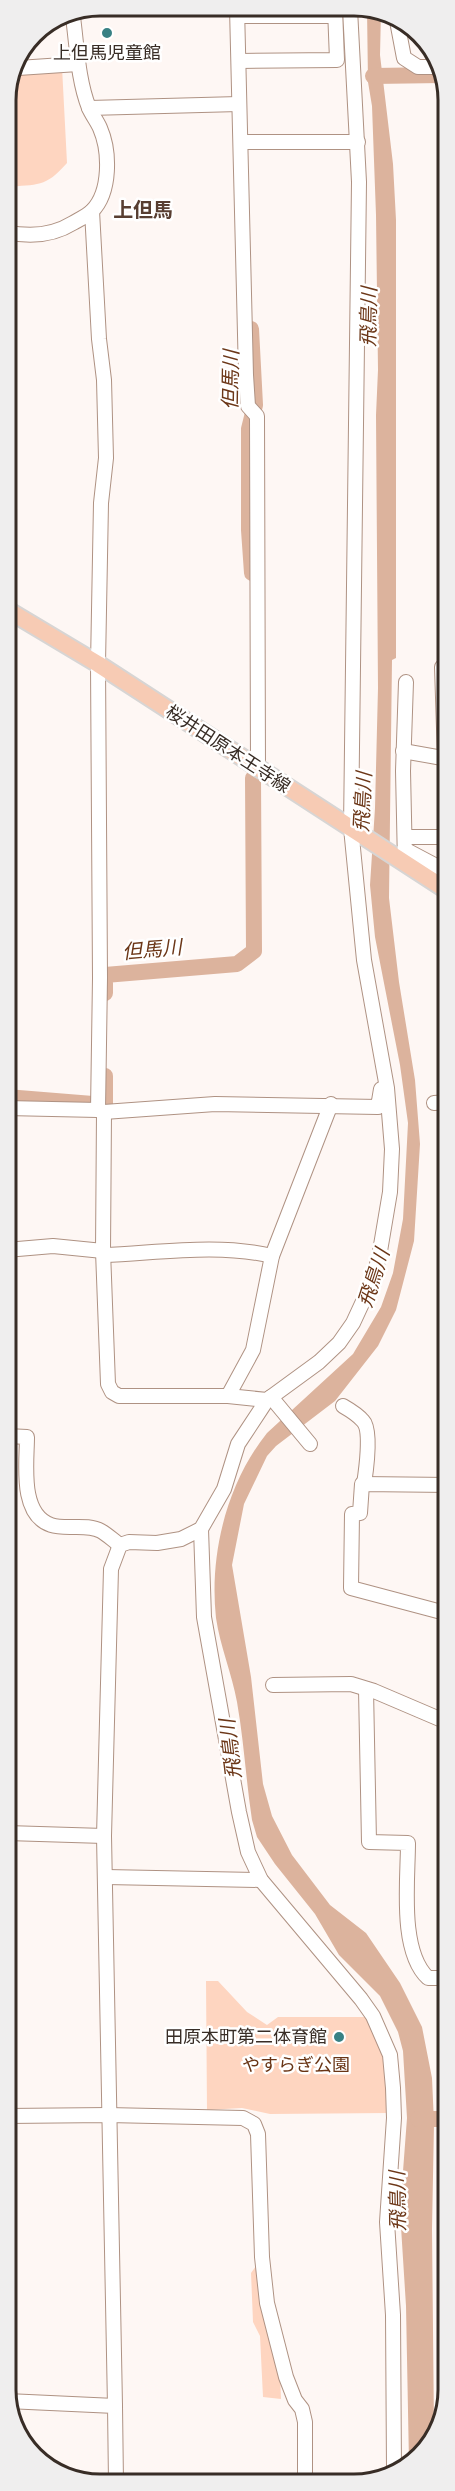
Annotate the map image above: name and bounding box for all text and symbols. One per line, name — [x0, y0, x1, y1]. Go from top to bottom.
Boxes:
marker: 上但馬児童館 — [100, 26, 114, 40]
place label: 上但馬児童館 — [53, 42, 161, 64]
district label: 上但馬 — [113, 199, 173, 222]
water label: 飛鳥川 — [357, 285, 381, 347]
water label: 但馬川 — [219, 348, 243, 410]
street label: 桜井田原本王寺線 — [162, 701, 294, 797]
water label: 飛鳥川 — [350, 769, 376, 833]
water label: 但馬川 — [121, 936, 185, 964]
water label: 飛鳥川 — [354, 1244, 395, 1310]
water label: 飛鳥川 — [216, 1716, 246, 1780]
place label: 田原本町第二体育館 — [165, 2026, 327, 2048]
marker: 田原本町第二体育館 — [332, 2030, 346, 2044]
park label: やすらぎ公園 — [242, 2054, 350, 2076]
water label: 飛鳥川 — [386, 2169, 410, 2231]

